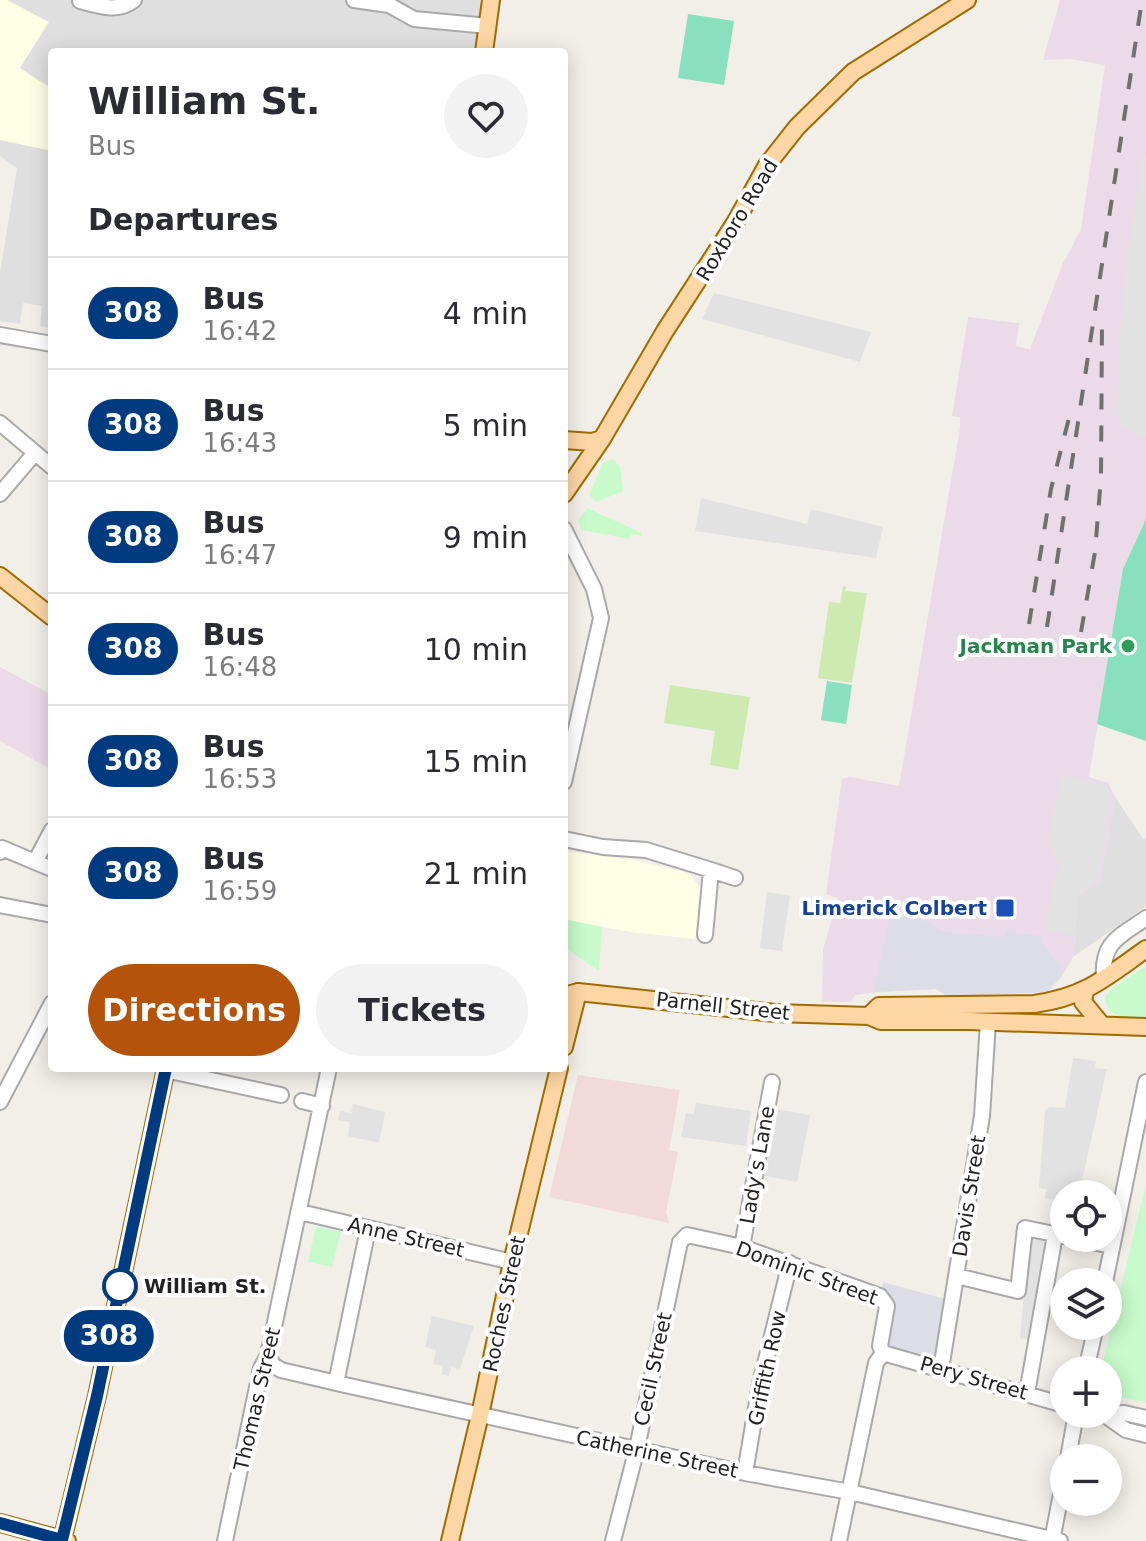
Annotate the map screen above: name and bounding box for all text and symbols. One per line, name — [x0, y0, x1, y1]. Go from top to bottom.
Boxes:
button: heart — [444, 74, 528, 158]
text: William St. — [88, 79, 320, 123]
text: Bus — [88, 131, 136, 161]
street label: Roxboro Road — [691, 155, 783, 285]
text: Departures — [88, 202, 278, 237]
text: Bus — [202, 281, 265, 316]
text: 308 — [104, 296, 162, 329]
text: 4 min — [443, 296, 528, 331]
text: 16:42 — [202, 316, 277, 346]
text: Bus — [202, 393, 265, 428]
text: 308 — [104, 408, 162, 441]
text: 5 min — [443, 408, 528, 443]
text: 16:43 — [202, 428, 277, 458]
text: Bus — [202, 505, 265, 540]
text: 308 — [104, 520, 162, 553]
text: 9 min — [443, 520, 528, 555]
text: 16:47 — [202, 540, 277, 570]
text: Bus — [202, 617, 265, 652]
text: 308 — [104, 632, 162, 665]
text: 10 min — [424, 632, 528, 667]
place label: Jackman Park — [958, 634, 1113, 658]
marker: Jackman Park — [1119, 637, 1137, 655]
text: 16:48 — [202, 652, 277, 682]
text: Bus — [202, 729, 265, 764]
text: 308 — [104, 744, 162, 777]
text: 15 min — [424, 744, 528, 779]
text: 16:53 — [202, 764, 277, 794]
text: Bus — [202, 841, 265, 876]
text: 308 — [104, 856, 162, 889]
text: 21 min — [424, 856, 528, 891]
text: 16:59 — [202, 876, 277, 906]
place label: Limerick Colbert — [802, 896, 987, 920]
marker: Limerick Colbert — [994, 897, 1016, 919]
button: Directions — [88, 964, 300, 1056]
button: Tickets — [316, 964, 528, 1056]
street label: Parnell Street — [655, 987, 791, 1025]
street label: Lady’s Lane — [735, 1104, 779, 1226]
street label: Davis Street — [948, 1133, 990, 1258]
map controls — [1050, 1180, 1122, 1516]
button: locate — [1050, 1180, 1122, 1252]
street label: Anne Street — [346, 1212, 467, 1262]
street label: Roches Street — [478, 1233, 530, 1374]
street label: Dominic Street — [733, 1236, 881, 1310]
button: layers — [1050, 1268, 1122, 1340]
marker: William St. — [103, 1269, 137, 1303]
place label: William St. — [144, 1274, 266, 1298]
street label: Griffith Row — [743, 1308, 791, 1428]
line badge: 308 — [63, 1310, 155, 1362]
street label: Cecil Street — [629, 1310, 677, 1428]
text: 308 — [80, 1319, 138, 1352]
street label: Thomas Street — [229, 1325, 285, 1474]
street label: Pery Street — [917, 1351, 1031, 1405]
button: + — [1050, 1356, 1122, 1428]
street label: Catherine Street — [574, 1425, 740, 1483]
button: − — [1050, 1444, 1122, 1516]

